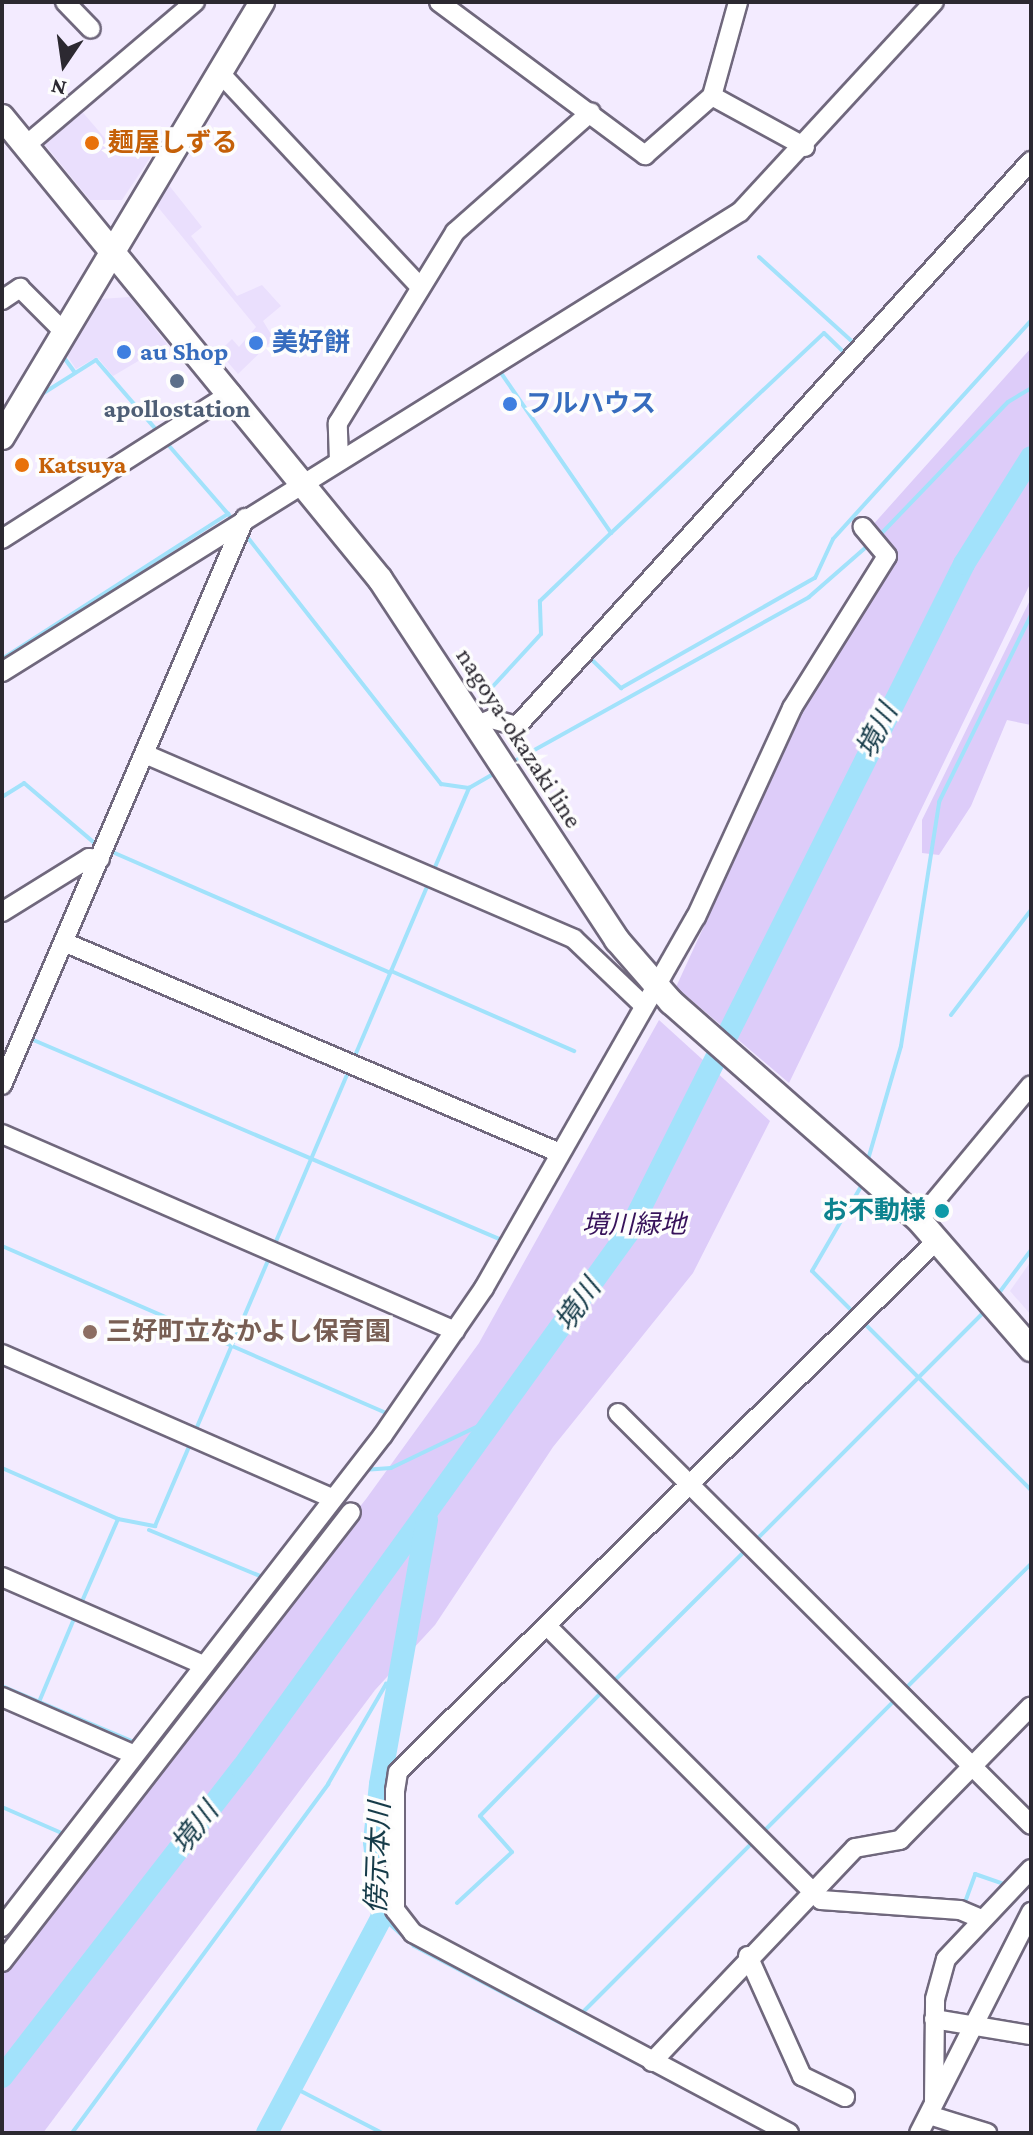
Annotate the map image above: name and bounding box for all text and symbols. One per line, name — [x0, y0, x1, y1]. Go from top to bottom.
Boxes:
north arrow — [24, 24, 104, 104]
text: N — [48, 74, 69, 102]
place label: 麺屋しずる — [108, 127, 238, 159]
marker: 麺屋しずる — [83, 134, 101, 152]
place label: 美好餅 — [272, 327, 350, 359]
marker: 美好餅 — [247, 334, 265, 352]
place label: au Shop — [140, 336, 228, 368]
marker: au Shop — [115, 343, 133, 361]
marker: apollostation — [168, 372, 186, 390]
place label: フルハウス — [526, 388, 656, 420]
place label: apollostation — [103, 393, 251, 425]
marker: フルハウス — [501, 395, 519, 413]
place label: Katsuya — [38, 449, 126, 481]
marker: Katsuya — [13, 456, 31, 474]
street label: nagoya-okazaki line — [449, 642, 589, 834]
water label: 境川 — [849, 698, 905, 764]
place label: お不動様 — [822, 1195, 926, 1227]
marker: お不動様 — [933, 1202, 951, 1220]
park label: 境川緑地 — [582, 1209, 686, 1241]
water label: 境川 — [548, 1272, 608, 1338]
place label: 三好町立なかよし保育園 — [106, 1316, 392, 1348]
marker: 三好町立なかよし保育園 — [81, 1323, 99, 1341]
water label: 境川 — [165, 1796, 225, 1860]
water label: 傍示本川 — [359, 1801, 397, 1915]

